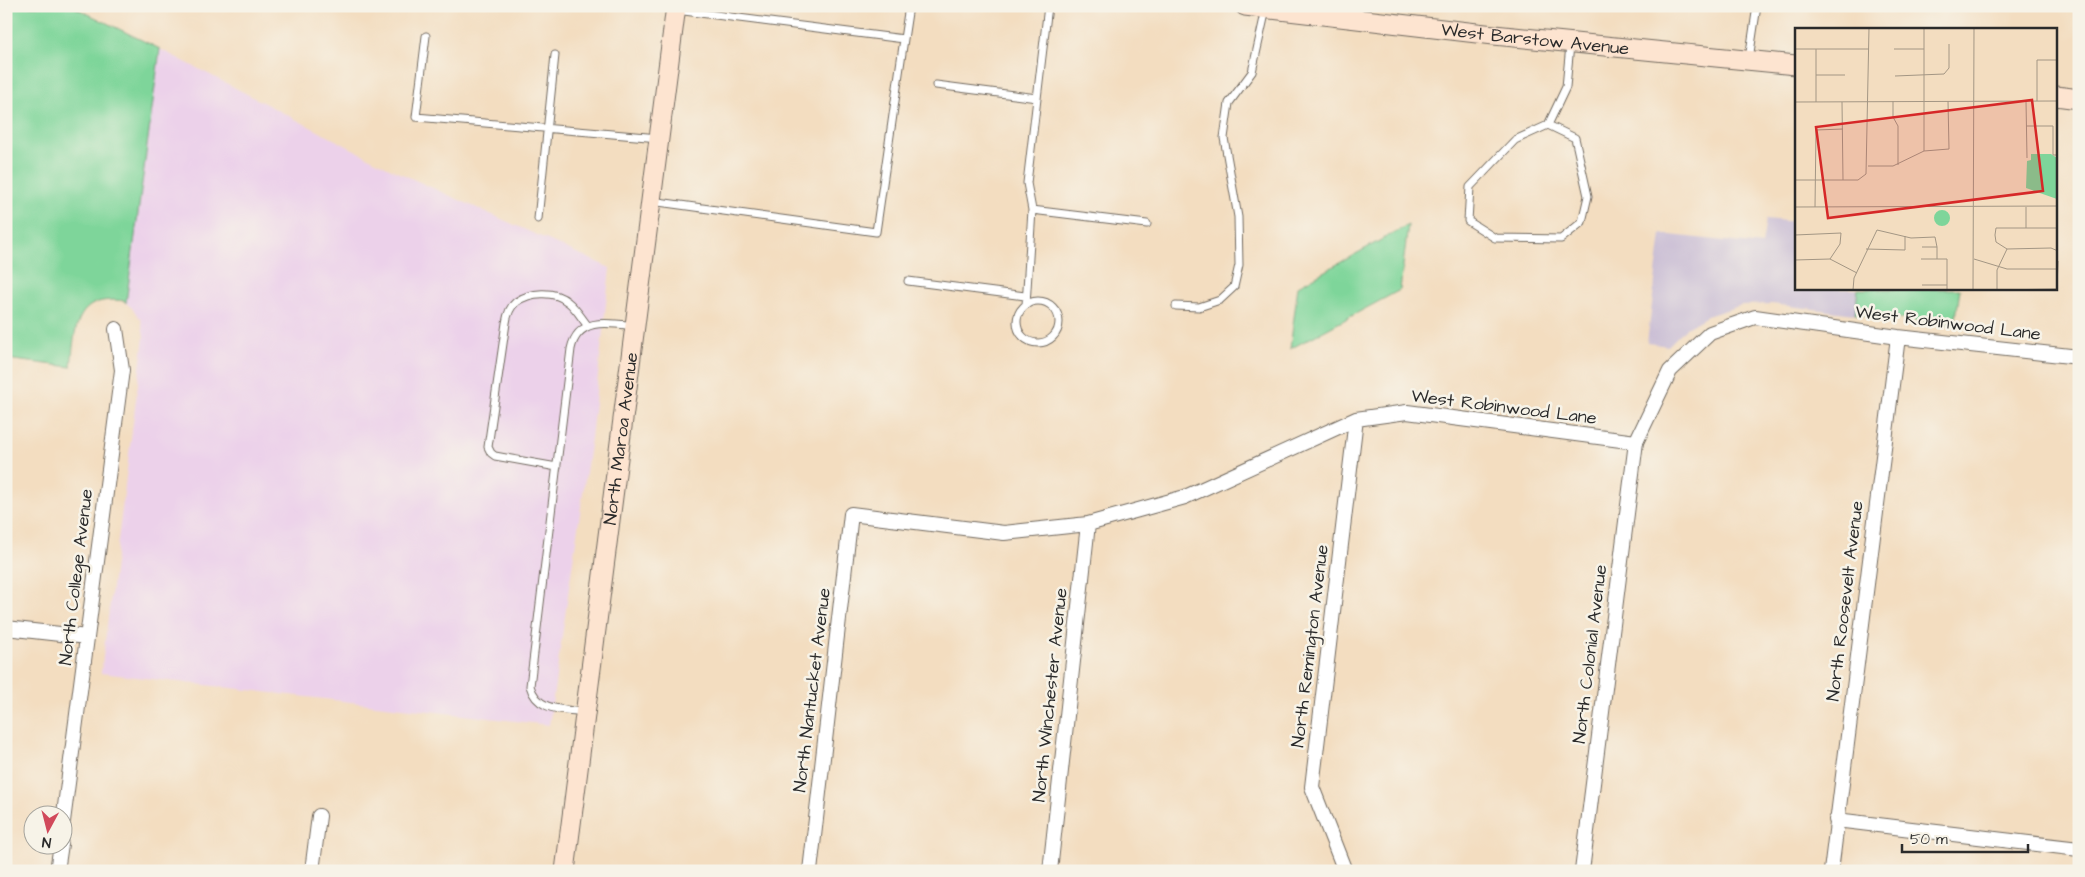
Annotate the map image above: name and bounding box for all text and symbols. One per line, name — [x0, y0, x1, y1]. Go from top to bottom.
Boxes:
street label: West Barstow Avenue — [1440, 16, 1631, 61]
inset map — [1795, 28, 2058, 290]
street label: West Robinwood Lane — [1854, 299, 2042, 347]
street label: North Maroa Avenue — [597, 351, 644, 526]
street label: West Robinwood Lane — [1410, 383, 1598, 431]
street label: North College Avenue — [53, 487, 100, 667]
street label: North Roosevelt Avenue — [1820, 499, 1870, 703]
street label: North Remington Avenue — [1285, 543, 1336, 749]
street label: North Colonial Avenue — [1567, 563, 1613, 745]
street label: North Nantucket Avenue — [787, 586, 837, 794]
street label: North Winchester Avenue — [1026, 586, 1074, 803]
north arrow — [22, 804, 72, 854]
scale bar — [1902, 822, 2029, 854]
text: 50 m — [1910, 829, 1948, 850]
text: N — [41, 831, 52, 852]

